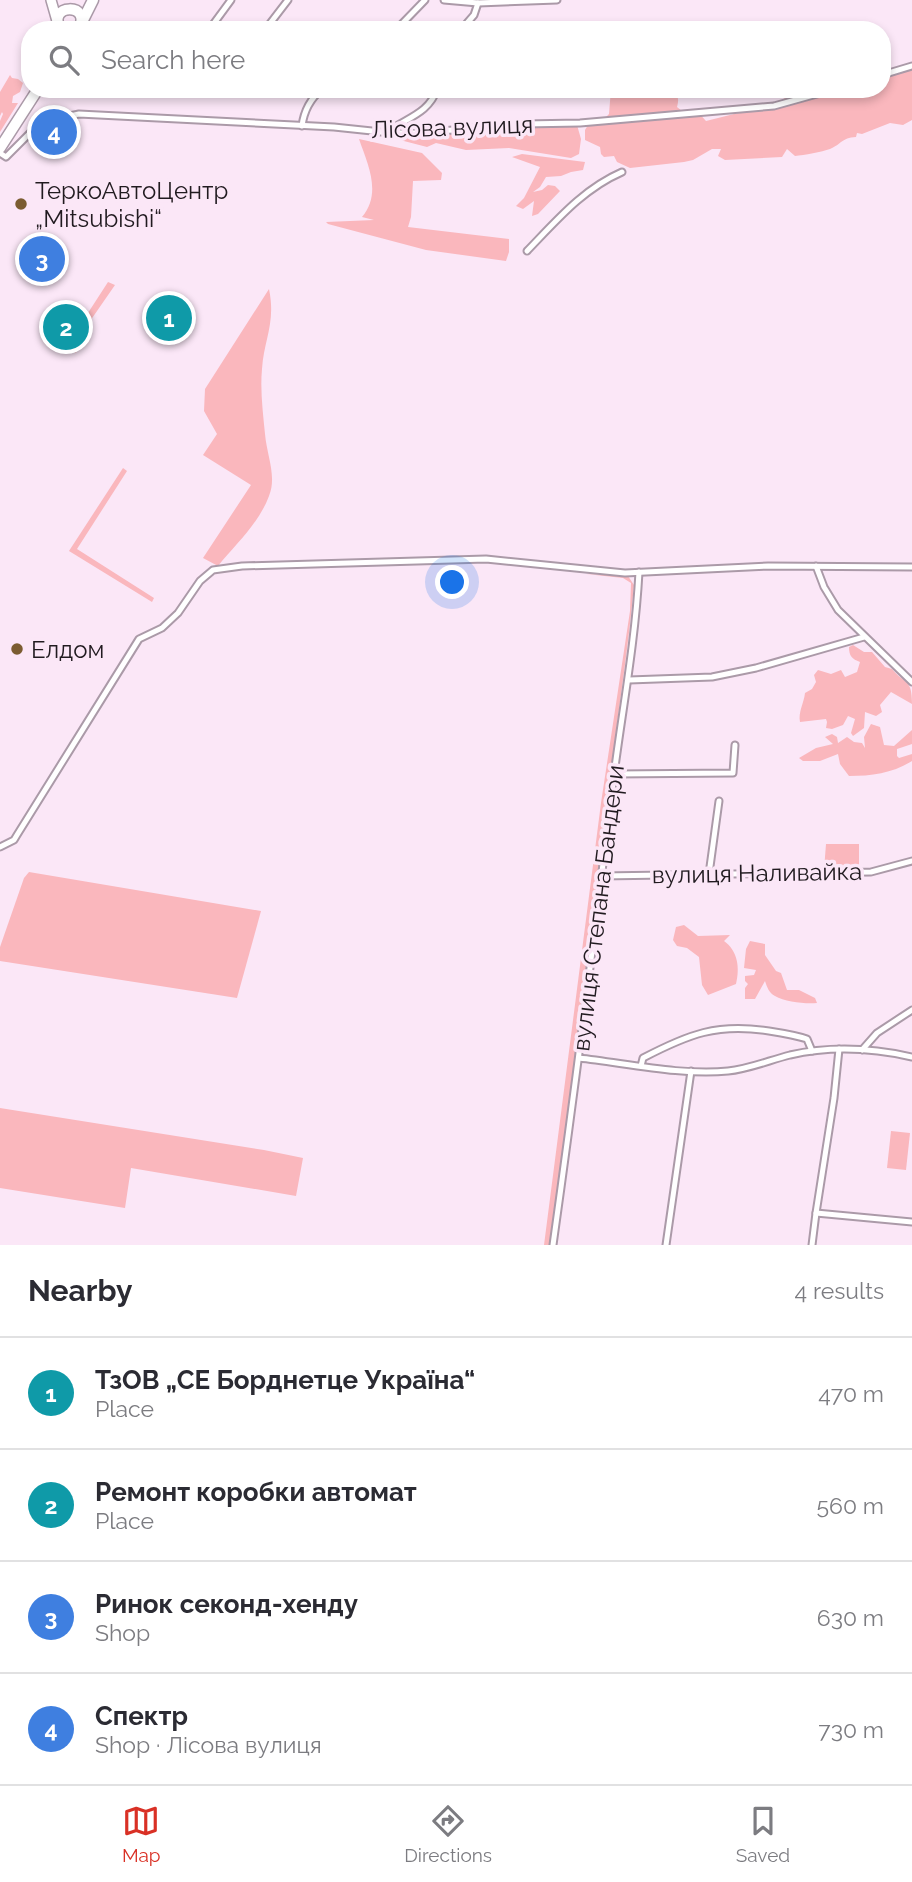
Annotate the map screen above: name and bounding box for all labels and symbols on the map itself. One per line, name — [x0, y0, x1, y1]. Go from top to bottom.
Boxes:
pin: 4 — [31, 106, 77, 158]
street label: Лісова вулиця — [370, 110, 534, 144]
place label: ТеркоАвтоЦентр „Mitsubishi“ — [35, 176, 228, 233]
marker: ТеркоАвтоЦентр „Mitsubishi“ — [13, 196, 29, 212]
pin: 3 — [19, 233, 65, 285]
pin: 1 — [146, 292, 192, 344]
pin: 2 — [43, 301, 89, 353]
your location — [435, 565, 469, 599]
place label: Елдом — [31, 635, 104, 664]
marker: Елдом — [9, 641, 25, 657]
street label: вулиця Степана Бандери — [566, 763, 630, 1053]
street label: вулиця Наливайка — [652, 857, 862, 889]

